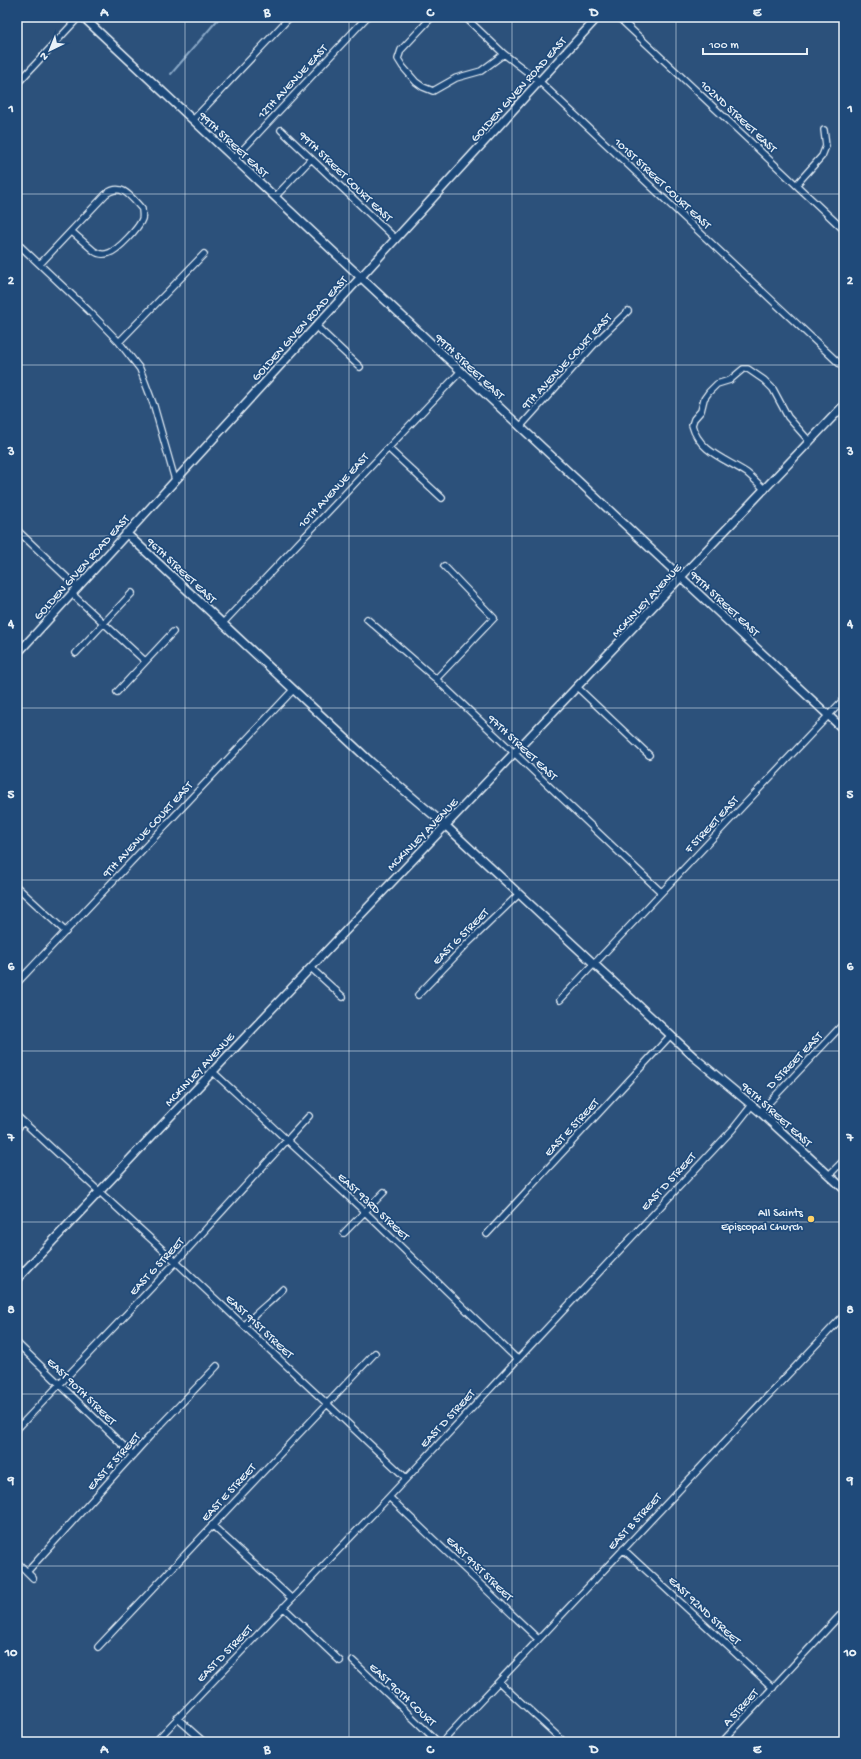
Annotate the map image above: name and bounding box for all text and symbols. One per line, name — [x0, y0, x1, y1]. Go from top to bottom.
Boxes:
text: A — [99, 6, 109, 21]
text: B — [263, 6, 272, 21]
text: C — [425, 6, 435, 21]
text: D — [589, 6, 599, 21]
text: E — [753, 6, 762, 21]
north arrow — [30, 30, 70, 70]
scale bar — [703, 30, 807, 56]
street label: GOLDEN GIVEN ROAD EAST — [469, 34, 571, 146]
text: 100 m — [708, 39, 739, 53]
street label: 12TH AVENUE EAST — [255, 41, 332, 123]
text: N — [38, 49, 51, 63]
street label: 102ND STREET EAST — [696, 78, 780, 158]
text: 1 — [7, 102, 14, 117]
text: 1 — [846, 102, 853, 117]
street label: 99TH STREET EAST — [194, 109, 271, 182]
street label: 99TH STREET COURT EAST — [294, 129, 395, 227]
street label: 101ST STREET COURT EAST — [609, 135, 714, 234]
street label: GOLDEN GIVEN ROAD EAST — [250, 273, 352, 385]
text: 2 — [8, 274, 15, 289]
text: 2 — [847, 274, 854, 289]
street label: 9TH AVENUE COURT EAST — [519, 311, 616, 414]
street label: 99TH STREET EAST — [430, 331, 507, 404]
text: 3 — [7, 445, 15, 460]
text: 3 — [846, 445, 854, 460]
street label: 10TH AVENUE EAST — [296, 450, 374, 532]
street label: GOLDEN GIVEN ROAD EAST — [32, 512, 134, 624]
street label: 96TH STREET EAST — [142, 535, 219, 608]
street label: MCKINLEY AVENUE — [610, 561, 686, 641]
street label: 99TH STREET EAST — [685, 568, 762, 641]
text: 4 — [7, 617, 15, 632]
text: 4 — [846, 617, 854, 632]
street label: 97TH STREET EAST — [483, 712, 560, 785]
street label: 9TH AVENUE COURT EAST — [100, 779, 197, 882]
text: 5 — [8, 788, 15, 803]
text: 5 — [847, 788, 854, 803]
street label: F STREET EAST — [682, 793, 743, 857]
street label: MCKINLEY AVENUE — [385, 796, 462, 875]
street label: EAST G STREET — [430, 905, 494, 969]
text: 6 — [8, 960, 15, 975]
text: 6 — [847, 960, 854, 975]
street label: D STREET EAST — [764, 1029, 827, 1094]
street label: MCKINLEY AVENUE — [163, 1030, 239, 1110]
street label: 96TH STREET EAST — [737, 1079, 815, 1152]
street label: EAST E STREET — [542, 1096, 604, 1160]
text: 7 — [7, 1131, 16, 1146]
text: 7 — [846, 1131, 855, 1146]
street label: EAST D STREET — [639, 1149, 701, 1214]
street label: EAST 93RD STREET — [334, 1171, 412, 1245]
place label: All Saints Episcopal Church — [721, 1207, 804, 1235]
marker: All Saints Episcopal Church — [806, 1214, 816, 1224]
street label: EAST G STREET — [127, 1235, 189, 1299]
street label: EAST 91ST STREET — [222, 1293, 296, 1363]
text: 8 — [7, 1303, 15, 1318]
text: 8 — [846, 1303, 854, 1318]
street label: EAST 90TH STREET — [43, 1356, 119, 1430]
street label: EAST D STREET — [418, 1386, 480, 1451]
street label: EAST F STREET — [85, 1430, 145, 1494]
street label: EAST E STREET — [199, 1461, 261, 1525]
text: 9 — [7, 1474, 15, 1489]
text: 9 — [846, 1474, 854, 1489]
street label: EAST B STREET — [606, 1490, 666, 1554]
street label: EAST 91ST STREET — [442, 1534, 516, 1606]
street label: EAST 92ND STREET — [664, 1574, 744, 1650]
street label: EAST D STREET — [195, 1622, 257, 1686]
text: 10 — [4, 1646, 18, 1661]
text: 10 — [843, 1646, 857, 1661]
street label: EAST 90TH COURT — [365, 1661, 439, 1731]
street label: A STREET — [721, 1686, 763, 1730]
text: A — [99, 1743, 109, 1758]
text: B — [263, 1743, 272, 1758]
text: C — [425, 1743, 435, 1758]
text: D — [589, 1743, 599, 1758]
text: E — [753, 1743, 762, 1758]

